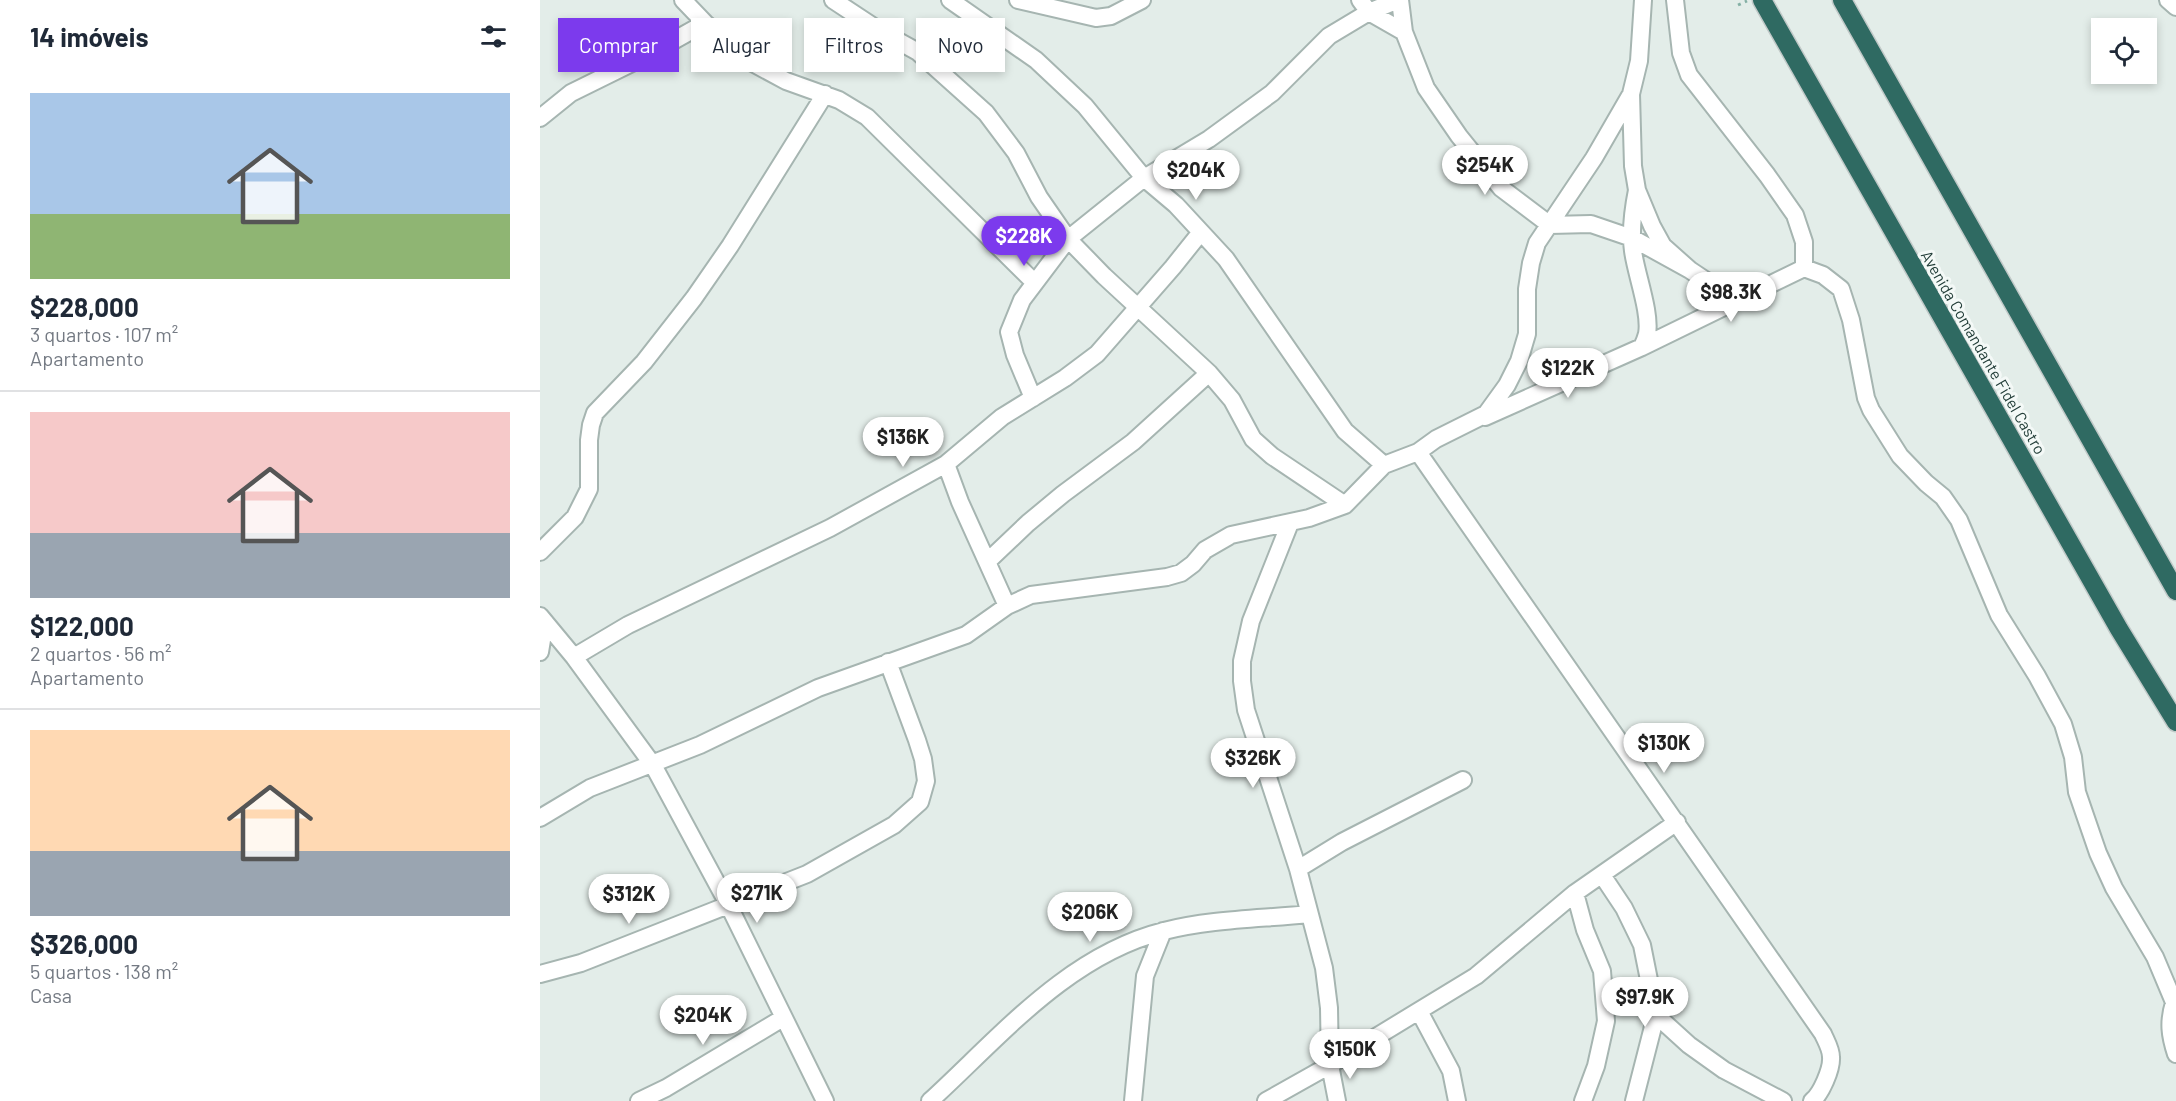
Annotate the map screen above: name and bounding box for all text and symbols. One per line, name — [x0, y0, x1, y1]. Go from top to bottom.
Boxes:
chip: Comprar — [558, 18, 679, 72]
chip: Alugar — [691, 18, 792, 72]
chip: Filtros — [804, 18, 904, 72]
chip: Novo — [916, 18, 1005, 72]
map controls — [2091, 18, 2157, 84]
button: locate — [2091, 18, 2157, 84]
icon: filters — [477, 20, 510, 53]
text: 14 imóveis — [30, 21, 148, 52]
icon: home — [216, 132, 324, 240]
pin: $254K — [1443, 145, 1527, 196]
pin: $204K — [1154, 150, 1238, 201]
text: $254K — [1456, 152, 1514, 176]
text: $204K — [1167, 157, 1225, 181]
pin: $228K — [982, 216, 1066, 267]
text: $228K — [995, 223, 1053, 247]
street label: Avenida Comandante Fidel Castro — [1918, 247, 2050, 457]
pin: $98.3K — [1682, 272, 1780, 323]
text: $98.3K — [1700, 279, 1762, 303]
text: $228,000 — [30, 291, 139, 322]
text: 3 quartos · 107 m² — [30, 322, 178, 346]
text: Apartamento — [30, 346, 144, 370]
pin: $122K — [1526, 348, 1610, 399]
text: $122K — [1541, 355, 1595, 379]
pin: $136K — [861, 417, 945, 468]
text: $136K — [877, 424, 929, 448]
icon: home — [216, 451, 324, 559]
text: $122,000 — [30, 610, 134, 641]
text: 2 quartos · 56 m² — [30, 641, 172, 665]
text: Apartamento — [30, 665, 144, 689]
pin: $130K — [1622, 723, 1706, 774]
text: $130K — [1637, 730, 1691, 754]
pin: $326K — [1211, 738, 1295, 789]
text: $326K — [1225, 745, 1281, 769]
icon: home — [216, 769, 324, 877]
pin: $271K — [715, 873, 799, 924]
pin: $312K — [587, 874, 671, 925]
text: $271K — [731, 880, 783, 904]
text: $312K — [603, 881, 655, 905]
pin: $206K — [1048, 892, 1132, 943]
text: $206K — [1061, 899, 1119, 923]
text: $326,000 — [30, 928, 138, 959]
text: 5 quartos · 138 m² — [30, 959, 178, 983]
pin: $97.9K — [1596, 977, 1694, 1028]
text: Casa — [30, 983, 72, 1007]
text: $97.9K — [1615, 984, 1675, 1008]
pin: $204K — [661, 995, 745, 1046]
text: $204K — [674, 1002, 732, 1026]
pin: $150K — [1308, 1029, 1392, 1080]
text: $150K — [1323, 1036, 1377, 1060]

